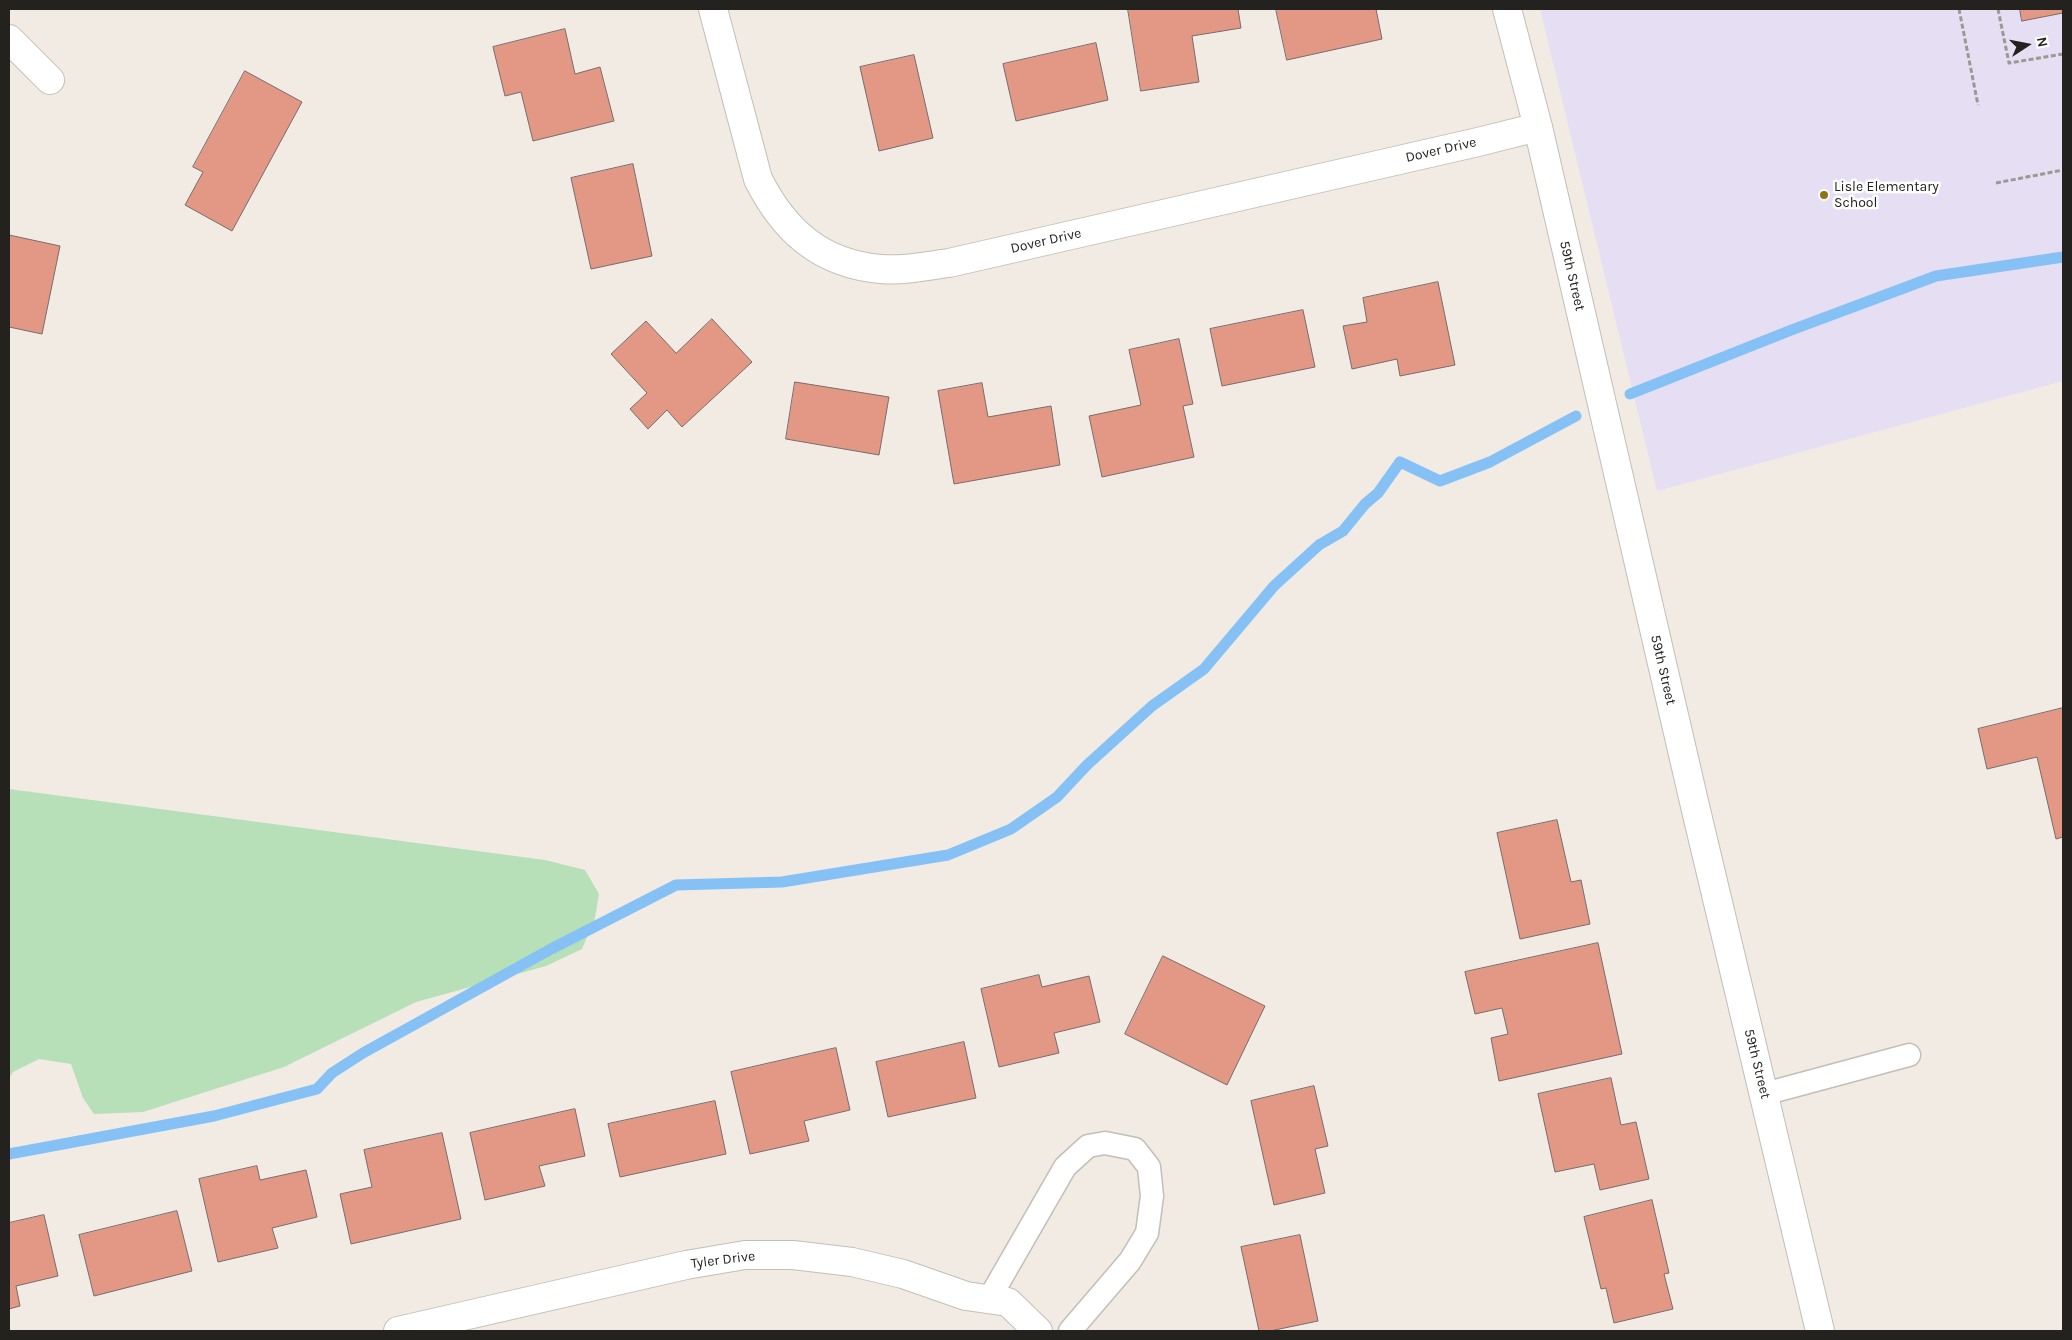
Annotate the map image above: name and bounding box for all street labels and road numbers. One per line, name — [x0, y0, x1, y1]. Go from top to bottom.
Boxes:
street label: Dover Drive — [1404, 134, 1478, 166]
street label: Dover Drive — [1009, 225, 1083, 257]
street label: 59th Street — [1556, 239, 1588, 313]
street label: 59th Street — [1647, 633, 1679, 707]
street label: 59th Street — [1740, 1027, 1774, 1101]
street label: Tyler Drive — [690, 1248, 756, 1272]

